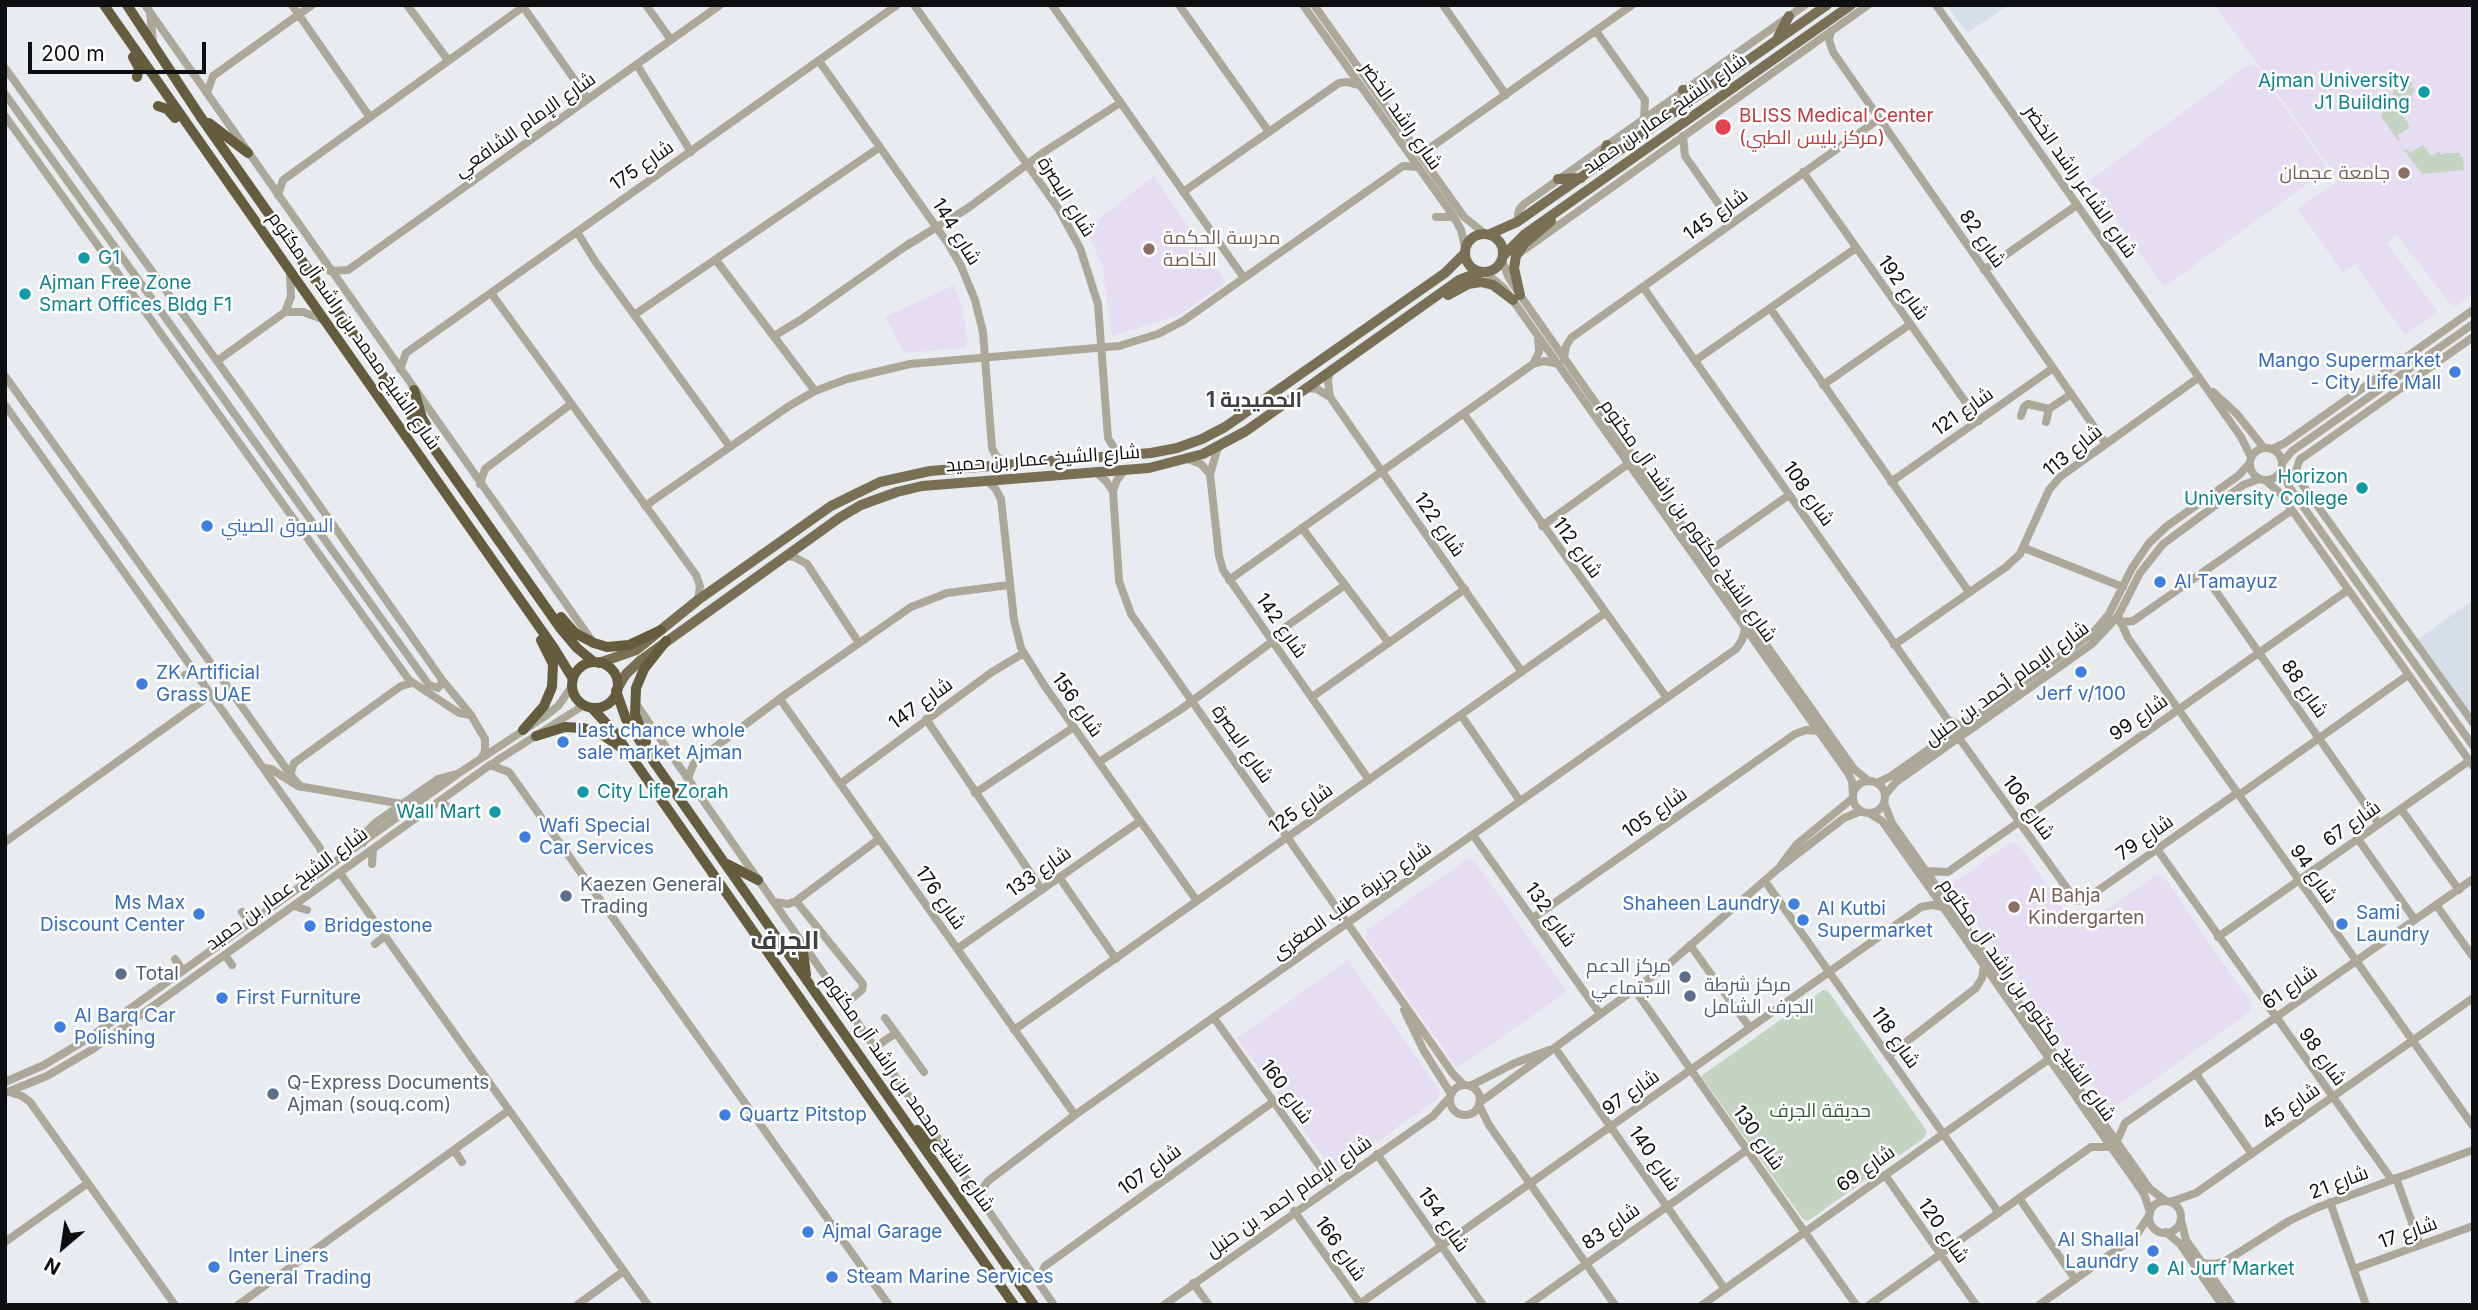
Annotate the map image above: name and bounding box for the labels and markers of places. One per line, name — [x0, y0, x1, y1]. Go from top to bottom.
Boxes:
place label: Ajman University J1 Building — [2258, 70, 2410, 114]
marker: Ajman University J1 Building — [2416, 84, 2432, 100]
place label: BLISS Medical Center (مركز بليس الطبي) — [1739, 105, 1934, 149]
marker: BLISS Medical Center (مركز بليس الطبي) — [1713, 117, 1733, 137]
place label: جامعة عجمان — [2279, 162, 2390, 184]
marker: جامعة عجمان — [2396, 165, 2412, 181]
place label: مدرسة الحكمة الخاصة — [1163, 227, 1281, 271]
marker: مدرسة الحكمة الخاصة — [1141, 241, 1157, 257]
place label: G1 — [98, 247, 120, 269]
marker: G1 — [76, 250, 92, 266]
place label: Ajman Free Zone Smart Offices Bldg F1 — [39, 272, 232, 316]
marker: Ajman Free Zone Smart Offices Bldg F1 — [17, 286, 33, 302]
place label: Mango Supermarket - City Life Mall — [2258, 350, 2441, 394]
marker: Mango Supermarket - City Life Mall — [2447, 364, 2463, 380]
place label: Horizon University College — [2184, 466, 2348, 510]
marker: Horizon University College — [2354, 480, 2370, 496]
place label: السوق الصيني — [221, 515, 334, 537]
marker: السوق الصيني — [199, 518, 215, 534]
place label: Al Tamayuz — [2174, 571, 2278, 593]
marker: Al Tamayuz — [2152, 574, 2168, 590]
place label: ZK Artificial Grass UAE — [156, 662, 260, 706]
marker: Jerf v/100 — [2073, 664, 2089, 680]
marker: ZK Artificial Grass UAE — [134, 676, 150, 692]
place label: Jerf v/100 — [2036, 683, 2126, 705]
place label: Last chance whole sale market Ajman — [577, 720, 745, 764]
marker: Last chance whole sale market Ajman — [555, 734, 571, 750]
place label: City Life Zorah — [597, 781, 729, 803]
marker: City Life Zorah — [575, 784, 591, 800]
place label: Wall Mart — [397, 801, 481, 823]
marker: Wall Mart — [487, 804, 503, 820]
place label: Wafi Special Car Services — [539, 815, 654, 859]
marker: Wafi Special Car Services — [517, 829, 533, 845]
place label: Kaezen General Trading — [580, 874, 722, 918]
place label: Al Bahja Kindergarten — [2028, 885, 2145, 929]
marker: Kaezen General Trading — [558, 888, 574, 904]
place label: Ms Max Discount Center — [40, 892, 185, 936]
place label: Shaheen Laundry — [1622, 893, 1780, 915]
marker: Shaheen Laundry — [1786, 896, 1802, 912]
place label: Al Kutbi Supermarket — [1817, 898, 1933, 942]
marker: Al Bahja Kindergarten — [2006, 899, 2022, 915]
place label: Sami Laundry — [2356, 902, 2430, 946]
marker: Ms Max Discount Center — [191, 906, 207, 922]
marker: Al Kutbi Supermarket — [1795, 912, 1811, 928]
place label: Bridgestone — [324, 915, 433, 937]
marker: Sami Laundry — [2334, 916, 2350, 932]
marker: Bridgestone — [302, 918, 318, 934]
place label: مركز الدعم الاجتماعي — [1586, 955, 1671, 999]
place label: Total — [135, 963, 179, 985]
marker: Total — [113, 966, 129, 982]
marker: مركز الدعم الاجتماعي — [1677, 969, 1693, 985]
place label: مركز شرطة الجرف الشامل — [1704, 974, 1814, 1018]
place label: First Furniture — [236, 987, 361, 1009]
marker: مركز شرطة الجرف الشامل — [1682, 988, 1698, 1004]
marker: First Furniture — [214, 990, 230, 1006]
place label: Al Barq Car Polishing — [74, 1005, 176, 1049]
marker: Al Barq Car Polishing — [52, 1019, 68, 1035]
place label: Q-Express Documents Ajman (souq.com) — [287, 1072, 489, 1116]
marker: Q-Express Documents Ajman (souq.com) — [265, 1086, 281, 1102]
place label: Quartz Pitstop — [739, 1104, 867, 1126]
marker: Quartz Pitstop — [717, 1107, 733, 1123]
place label: Ajmal Garage — [822, 1221, 942, 1243]
marker: Ajmal Garage — [800, 1224, 816, 1240]
place label: Al Shallal Laundry — [2057, 1229, 2139, 1273]
marker: Al Shallal Laundry — [2145, 1243, 2161, 1259]
place label: Inter Liners General Trading — [228, 1245, 371, 1289]
place label: Al Jurf Market — [2167, 1258, 2295, 1280]
marker: Inter Liners General Trading — [206, 1259, 222, 1275]
marker: Al Jurf Market — [2145, 1261, 2161, 1277]
place label: Steam Marine Services — [846, 1266, 1054, 1288]
marker: Steam Marine Services — [824, 1269, 840, 1285]

